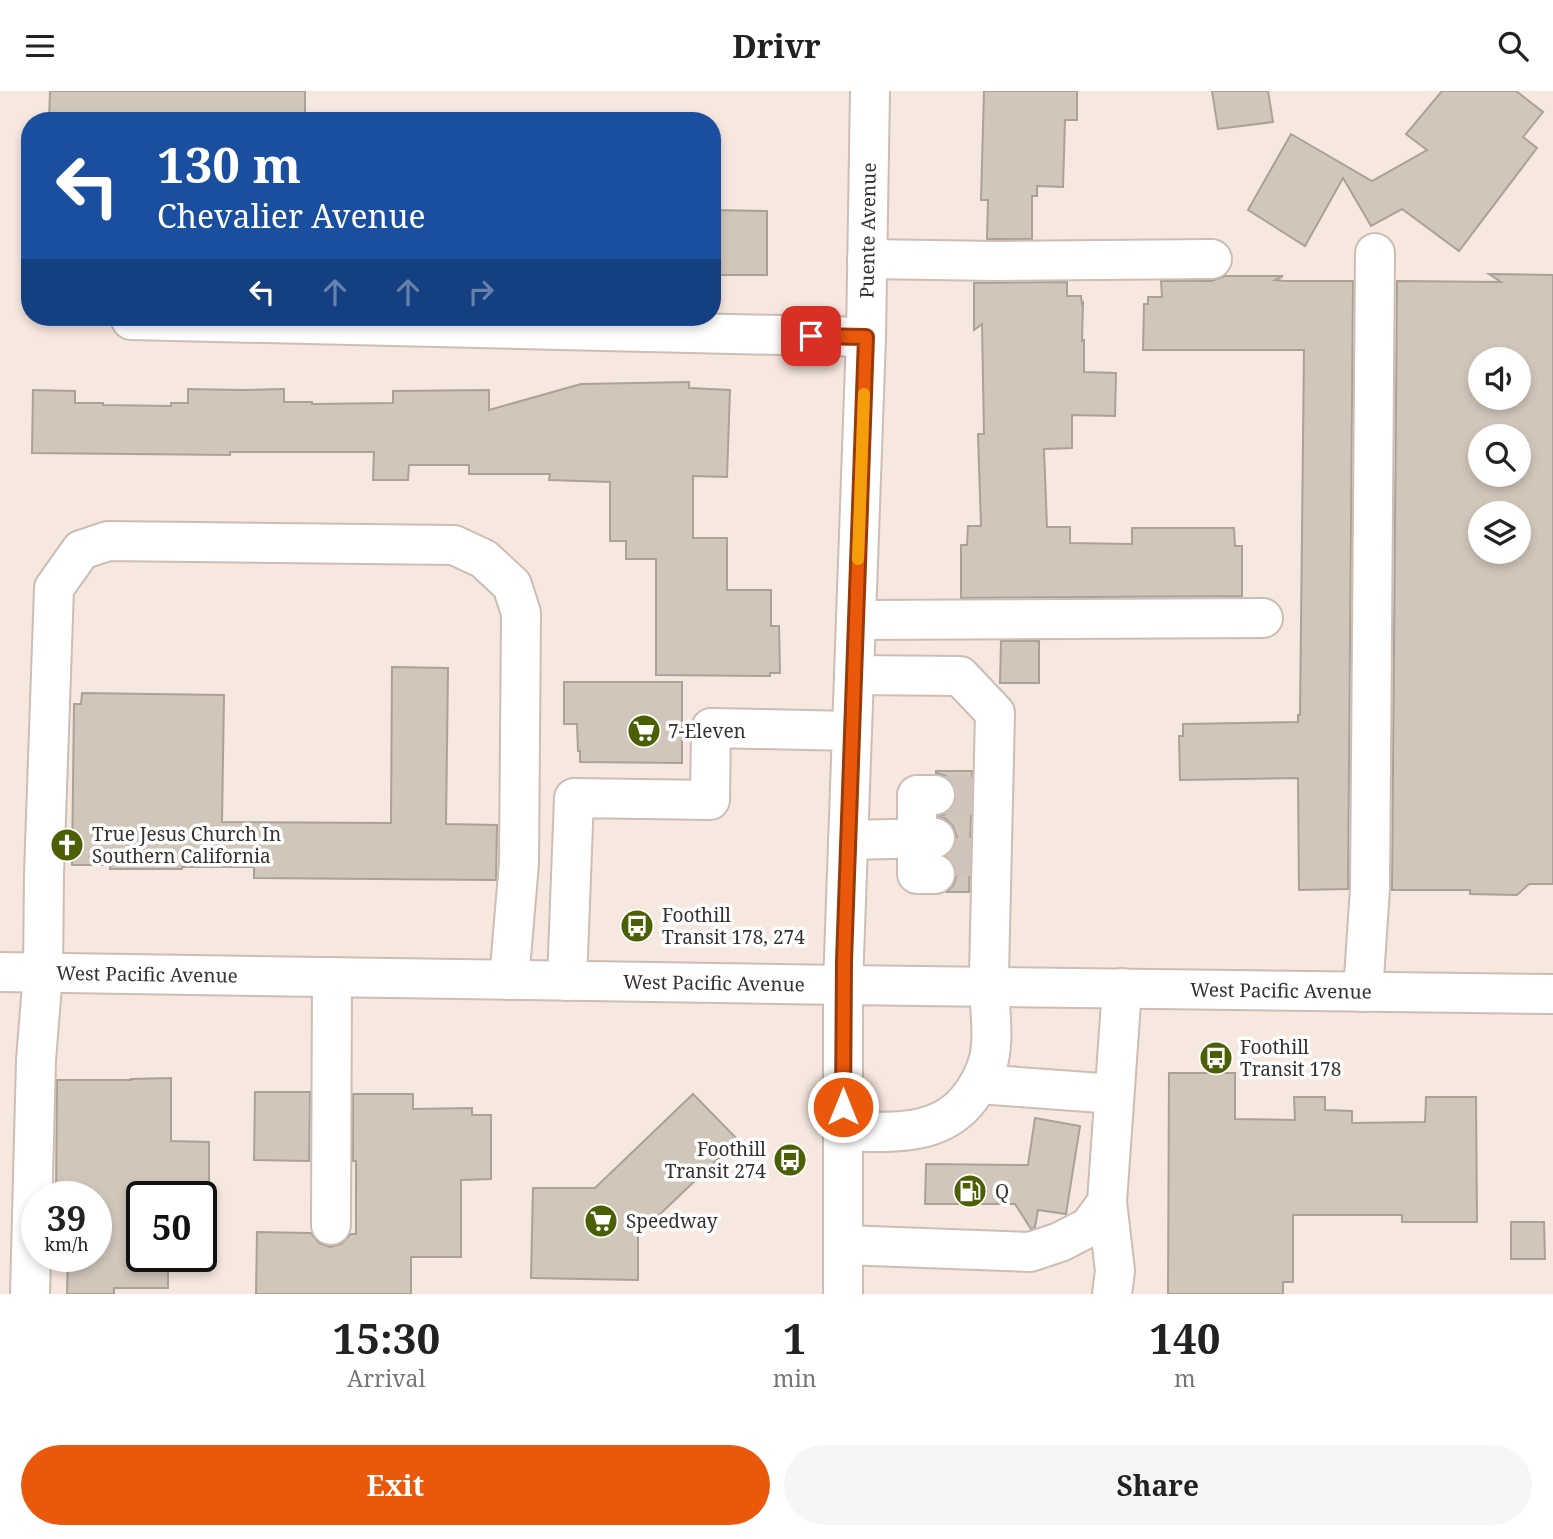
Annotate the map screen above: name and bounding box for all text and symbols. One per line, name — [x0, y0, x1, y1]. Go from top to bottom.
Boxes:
text: Drivr — [732, 24, 821, 67]
icon: menu — [21, 27, 59, 65]
icon: search — [1494, 27, 1532, 65]
text: 130 m — [157, 131, 301, 197]
icon: left — [42, 140, 133, 231]
street label: Puente Avenue — [854, 162, 882, 299]
text: Chevalier Avenue — [157, 194, 426, 237]
icon: left — [243, 273, 281, 311]
icon: ahead — [316, 273, 354, 311]
icon: ahead — [389, 273, 427, 311]
icon: right — [462, 273, 500, 311]
pin — [781, 306, 841, 366]
icon: arrive — [792, 317, 830, 355]
map controls — [1468, 347, 1531, 564]
button: sound — [1468, 347, 1531, 410]
button: search — [1468, 424, 1531, 487]
button: layers — [1468, 501, 1531, 564]
supermarket icon: 7-Eleven — [625, 712, 663, 750]
place label: 7-Eleven — [668, 718, 746, 744]
place label: True Jesus Church In Southern California — [92, 821, 281, 869]
church icon: True Jesus Church In Southern California — [48, 826, 86, 864]
place label: Foothill Transit 178, 274 — [662, 902, 805, 950]
bus stop icon: Foothill Transit 178, 274 — [618, 907, 656, 945]
street label: West Pacific Avenue — [56, 960, 238, 989]
street label: West Pacific Avenue — [623, 969, 805, 997]
street label: West Pacific Avenue — [1190, 976, 1372, 1005]
place label: Foothill Transit 178 — [1240, 1034, 1341, 1082]
bus stop icon: Foothill Transit 178 — [1197, 1039, 1235, 1077]
position arrow — [806, 1070, 880, 1144]
place label: Foothill Transit 274 — [665, 1136, 766, 1184]
bus stop icon: Foothill Transit 274 — [771, 1141, 809, 1179]
fuel station icon: Q — [951, 1172, 989, 1210]
place label: Q — [995, 1178, 1009, 1204]
speed limit sign: 50 — [126, 1181, 217, 1272]
text: 39 — [47, 1194, 86, 1241]
supermarket icon: Speedway — [582, 1202, 620, 1240]
place label: Speedway — [626, 1208, 718, 1234]
text: km/h — [44, 1232, 89, 1256]
text: 15:30 — [333, 1309, 440, 1366]
text: 1 — [783, 1309, 807, 1366]
text: 140 — [1149, 1309, 1220, 1366]
text: Arrival — [347, 1362, 426, 1394]
text: min — [773, 1362, 817, 1394]
text: m — [1174, 1362, 1196, 1394]
button: Exit — [21, 1445, 770, 1525]
button: Share — [784, 1445, 1532, 1525]

